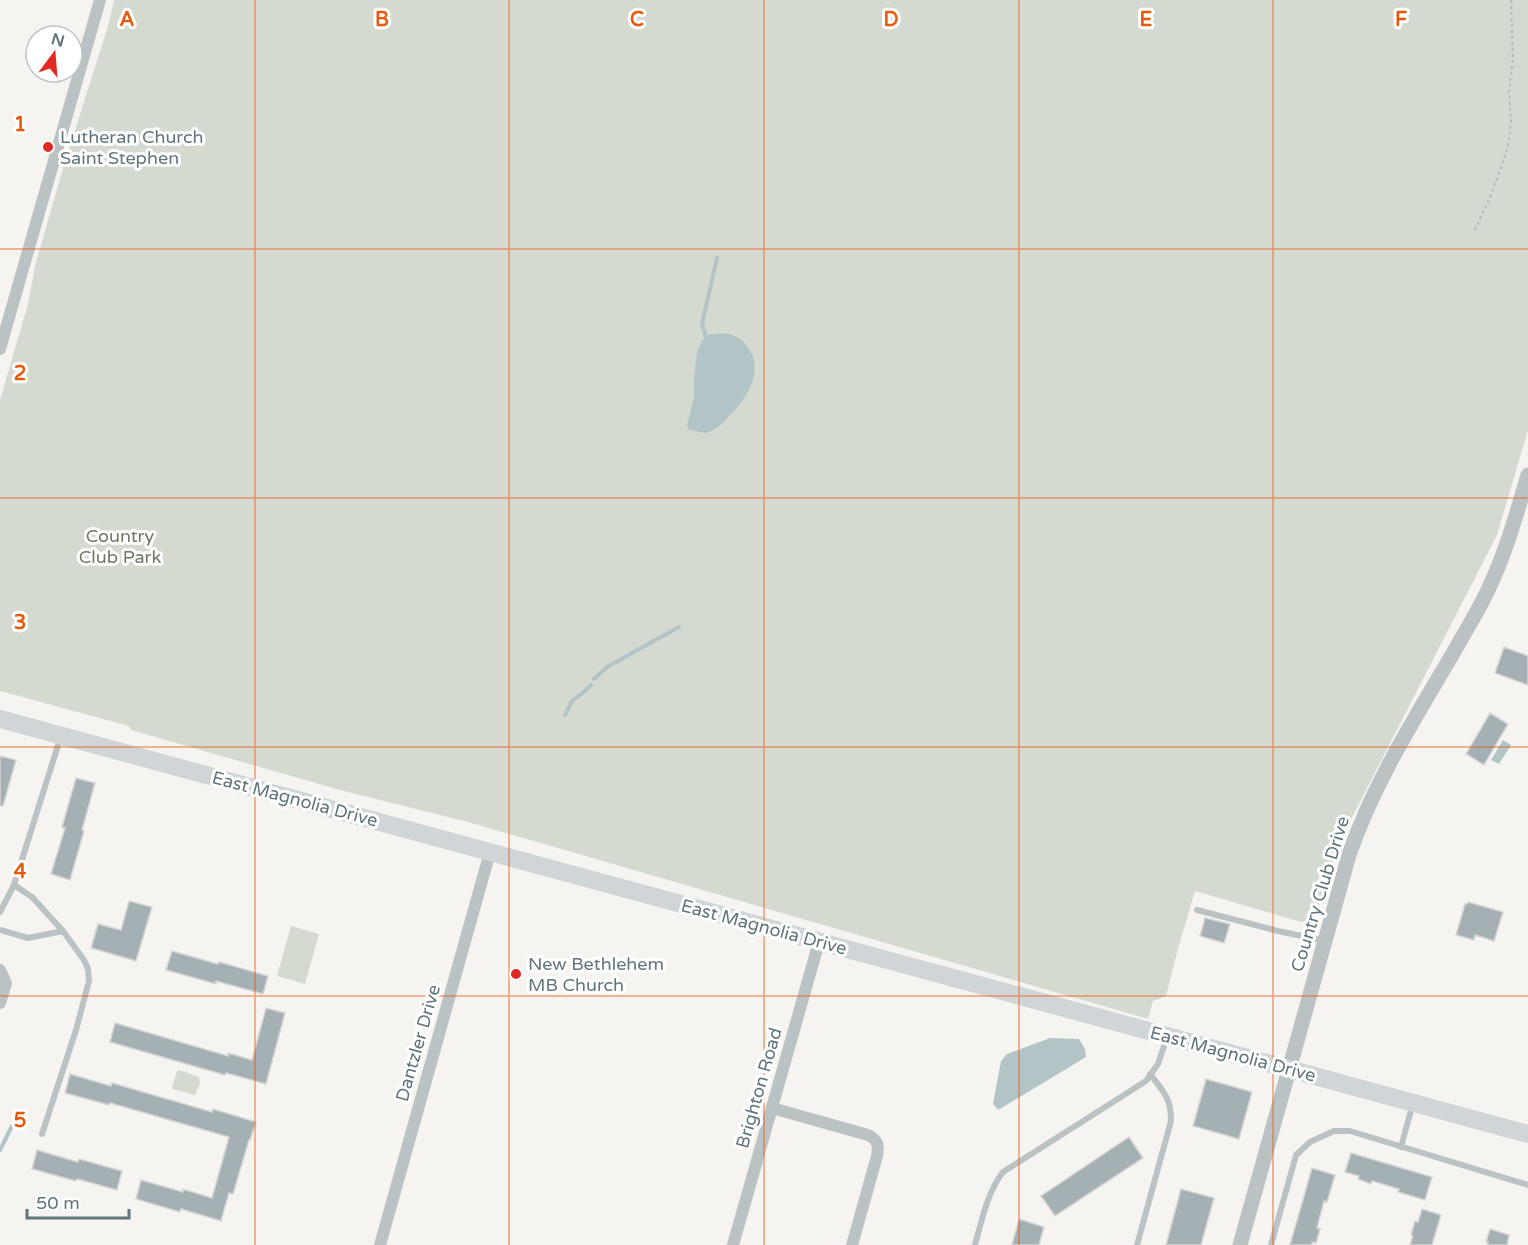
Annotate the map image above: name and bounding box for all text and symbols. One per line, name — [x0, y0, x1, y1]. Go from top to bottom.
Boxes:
text: A — [120, 8, 135, 32]
text: B — [375, 8, 389, 32]
text: C — [630, 8, 644, 32]
text: D — [883, 8, 899, 32]
text: E — [1140, 8, 1153, 32]
text: F — [1395, 8, 1407, 32]
north arrow — [24, 24, 84, 84]
text: N — [49, 29, 67, 52]
text: 1 — [14, 113, 26, 137]
place label: Lutheran Church Saint Stephen — [60, 126, 204, 169]
marker: Lutheran Church Saint Stephen — [41, 140, 55, 154]
text: 2 — [14, 362, 26, 386]
park label: Country Club Park — [79, 525, 161, 568]
text: 3 — [14, 611, 26, 635]
street label: East Magnolia Drive — [210, 766, 380, 832]
street label: Country Club Drive — [1286, 814, 1354, 974]
text: 4 — [14, 860, 27, 884]
street label: East Magnolia Drive — [679, 894, 849, 960]
place label: New Bethlehem MB Church — [528, 953, 664, 996]
marker: New Bethlehem MB Church — [509, 967, 523, 981]
street label: Dantzler Drive — [391, 982, 445, 1104]
street label: East Magnolia Drive — [1148, 1021, 1318, 1087]
street label: Brighton Road — [731, 1025, 787, 1151]
text: 5 — [14, 1109, 26, 1133]
scale bar — [27, 1182, 129, 1220]
text: 50 m — [36, 1192, 80, 1214]

